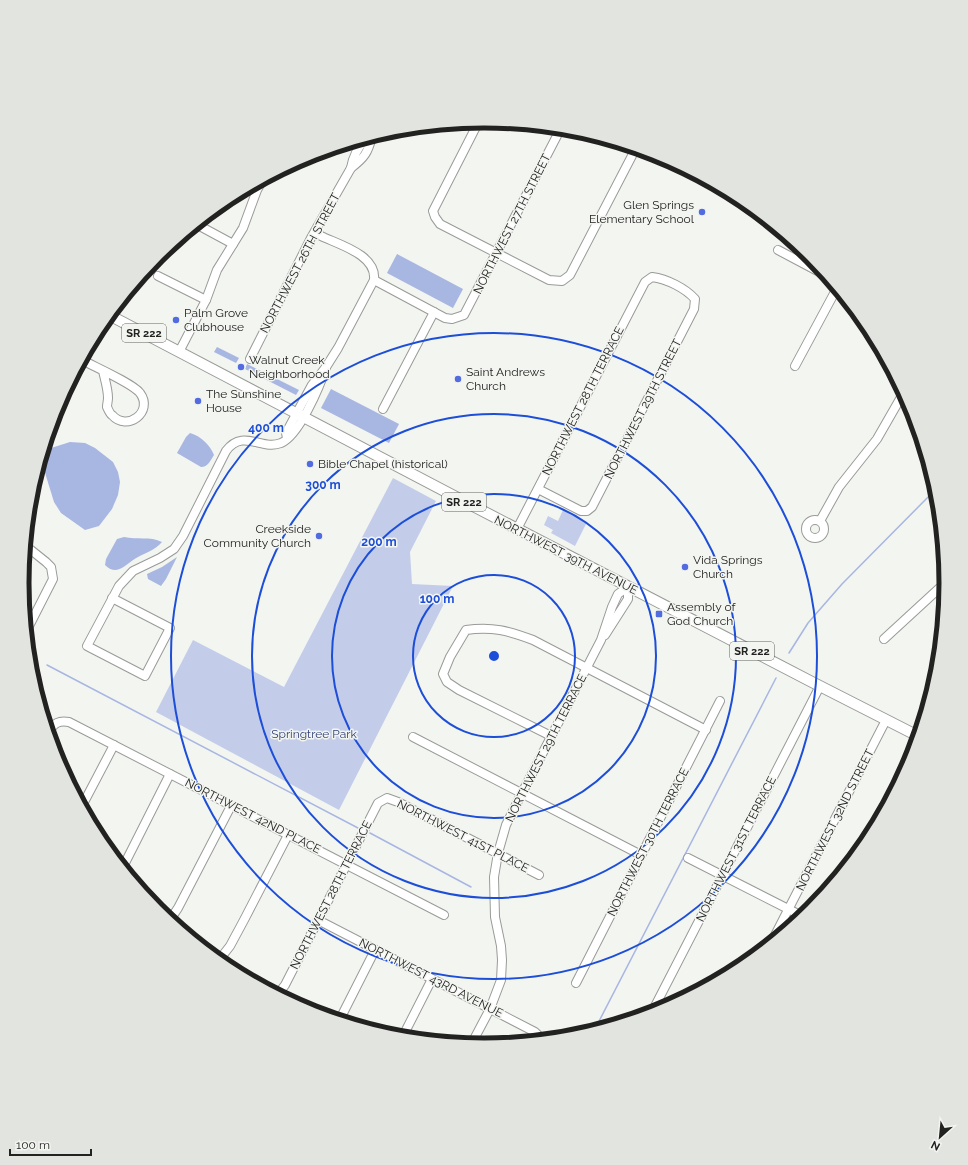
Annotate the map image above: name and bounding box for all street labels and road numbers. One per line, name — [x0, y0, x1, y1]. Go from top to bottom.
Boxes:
street label: NORTHWEST 27TH STREET — [470, 151, 554, 296]
street label: NORTHWEST 26TH STREET — [257, 190, 343, 335]
road number: SR 222 — [122, 324, 166, 342]
street label: NORTHWEST 28TH TERRACE — [539, 324, 627, 478]
street label: NORTHWEST 29TH STREET — [602, 336, 685, 481]
road number: SR 222 — [442, 493, 486, 511]
street label: NORTHWEST 39TH AVENUE — [492, 513, 640, 597]
road number: SR 222 — [730, 642, 774, 660]
street label: NORTHWEST 29TH TERRACE — [502, 672, 590, 824]
street label: NORTHWEST 32ND STREET — [793, 746, 877, 893]
street label: NORTHWEST 30TH TERRACE — [604, 765, 692, 919]
street label: NORTHWEST 31ST TERRACE — [693, 774, 779, 924]
street label: NORTHWEST 42ND PLACE — [183, 776, 323, 856]
street label: NORTHWEST 41ST PLACE — [395, 797, 531, 875]
street label: NORTHWEST 28TH TERRACE — [287, 818, 375, 972]
street label: NORTHWEST 43RD AVENUE — [357, 935, 505, 1021]

